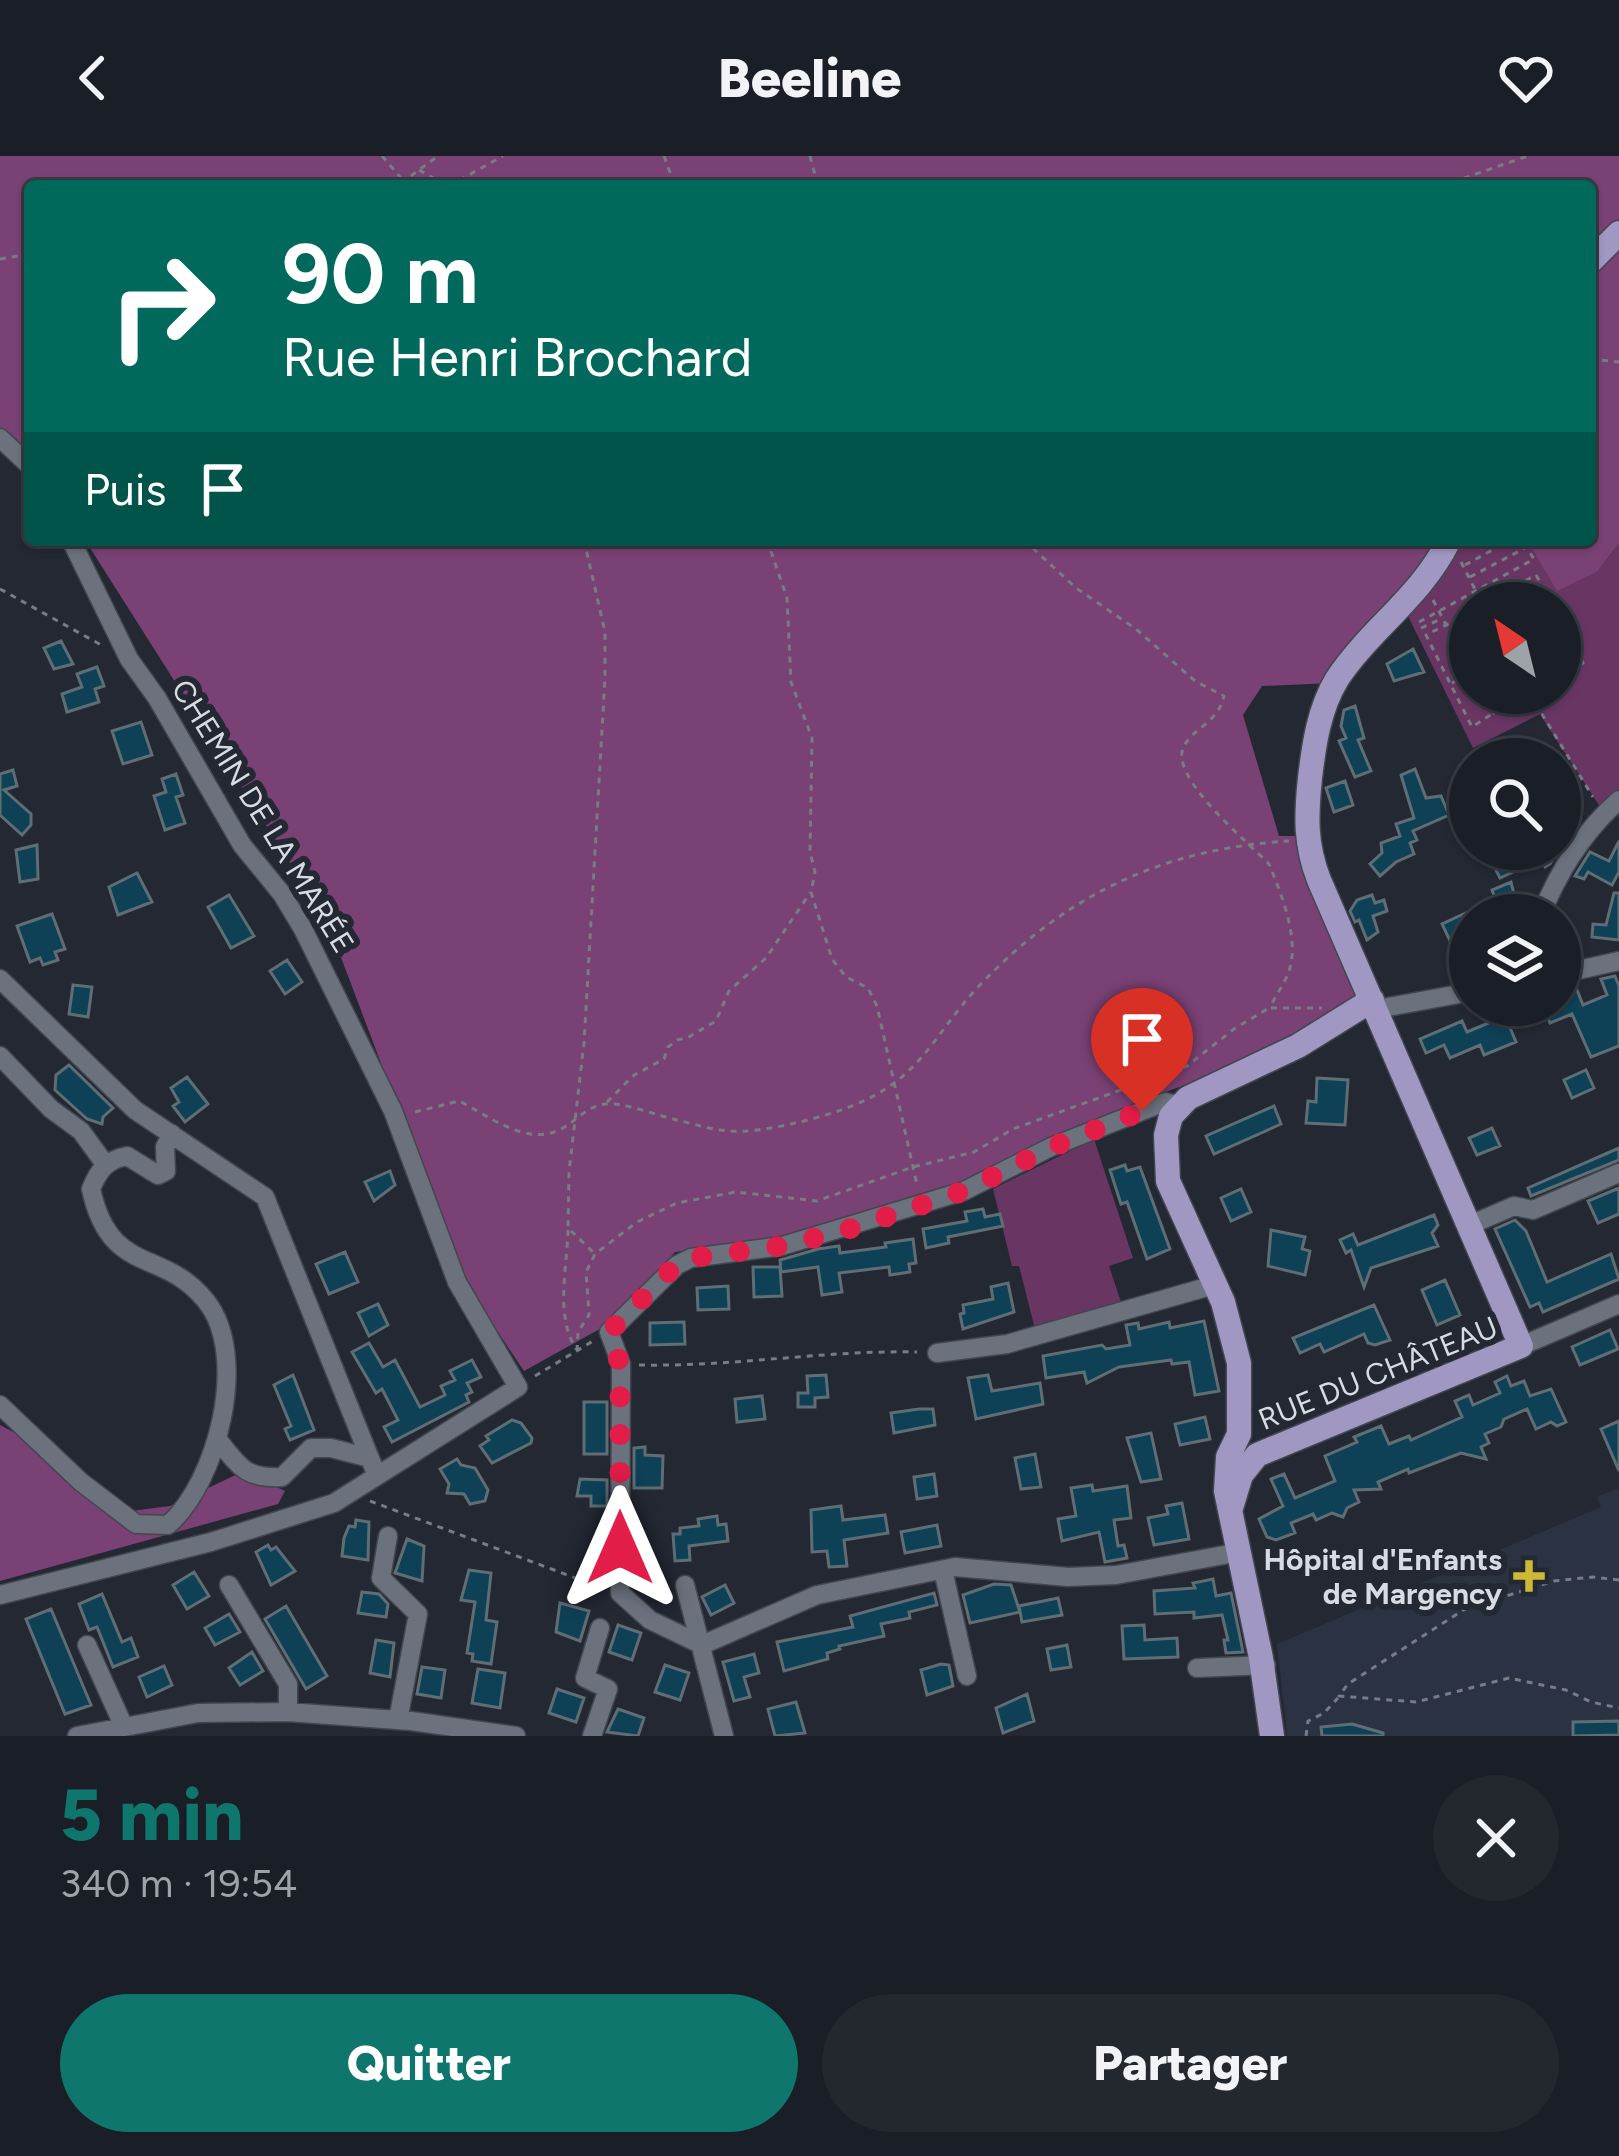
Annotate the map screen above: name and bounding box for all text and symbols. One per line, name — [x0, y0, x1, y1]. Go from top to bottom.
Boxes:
icon: back — [60, 45, 126, 111]
icon: heart — [1493, 45, 1559, 111]
text: Beeline — [718, 46, 901, 111]
text: 90 m — [282, 223, 478, 324]
icon: right — [84, 228, 240, 384]
text: Rue Henri Brochard — [282, 325, 752, 390]
icon: arrive — [190, 456, 256, 522]
text: Puis — [84, 462, 166, 516]
north arrow — [1449, 582, 1581, 714]
map controls — [1449, 582, 1581, 1026]
street label: CHEMIN DE LA MARÉE — [164, 673, 362, 959]
button: search — [1449, 738, 1581, 870]
button: layers — [1449, 894, 1581, 1026]
pin — [1091, 988, 1193, 1111]
icon: arrive — [1109, 1006, 1175, 1072]
street label: RUE DU CHÂTEAU — [1253, 1308, 1503, 1438]
position arrow — [557, 1485, 683, 1611]
place label: Hôpital d'Enfants de Margency — [1263, 1541, 1503, 1612]
marker: Hôpital d'Enfants de Margency — [1513, 1560, 1545, 1592]
text: 5 min — [60, 1772, 243, 1858]
button: close — [1433, 1775, 1559, 1901]
text: 340 m · 19:54 — [60, 1860, 297, 1907]
button: Quitter — [60, 1994, 798, 2132]
button: Partager — [822, 1994, 1559, 2132]

